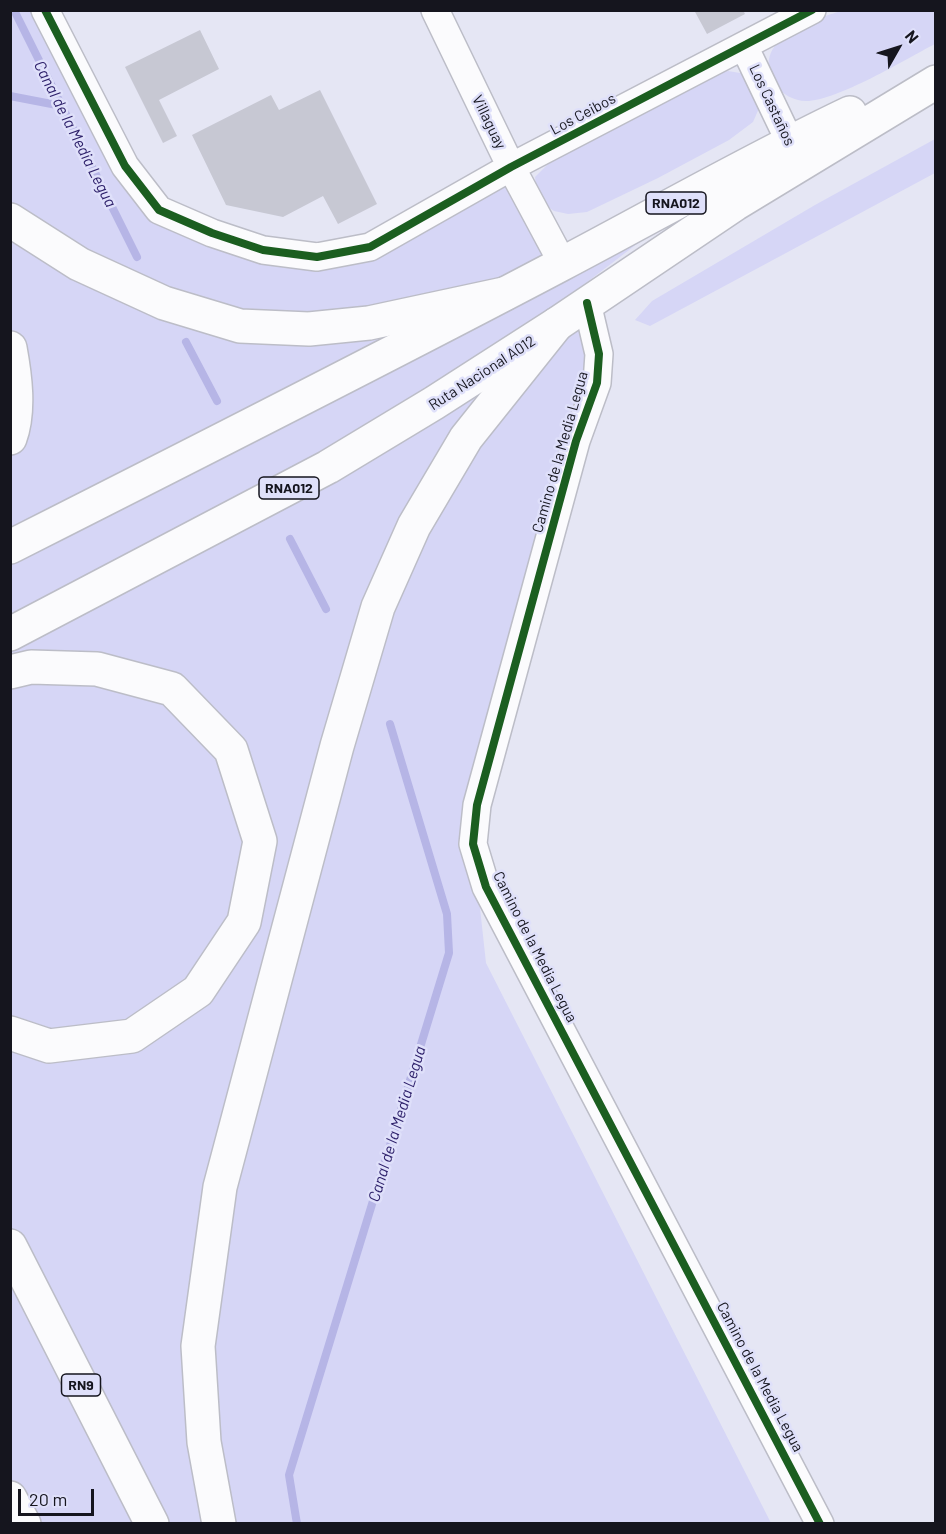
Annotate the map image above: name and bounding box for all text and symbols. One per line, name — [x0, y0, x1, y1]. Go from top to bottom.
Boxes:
north arrow — [868, 18, 928, 78]
text: N — [902, 26, 923, 46]
water label: Canal de la Media Legua — [30, 58, 120, 210]
street label: Los Castaños — [745, 62, 799, 148]
street label: Los Ceibos — [547, 89, 619, 139]
street label: Villaguay — [468, 92, 510, 152]
road number: RNA012 — [646, 192, 706, 214]
street label: Ruta Nacional A012 — [425, 332, 539, 414]
street label: Camino de la Media Legua — [528, 369, 592, 535]
road number: RNA012 — [259, 477, 319, 499]
street label: Camino de la Media Legua — [489, 869, 581, 1025]
water label: Canal de la Media Legua — [364, 1044, 430, 1204]
street label: Camino de la Media Legua — [713, 1299, 807, 1455]
road number: RN9 — [62, 1374, 100, 1396]
scale bar — [21, 1477, 98, 1515]
text: 20 m — [29, 1488, 67, 1510]

